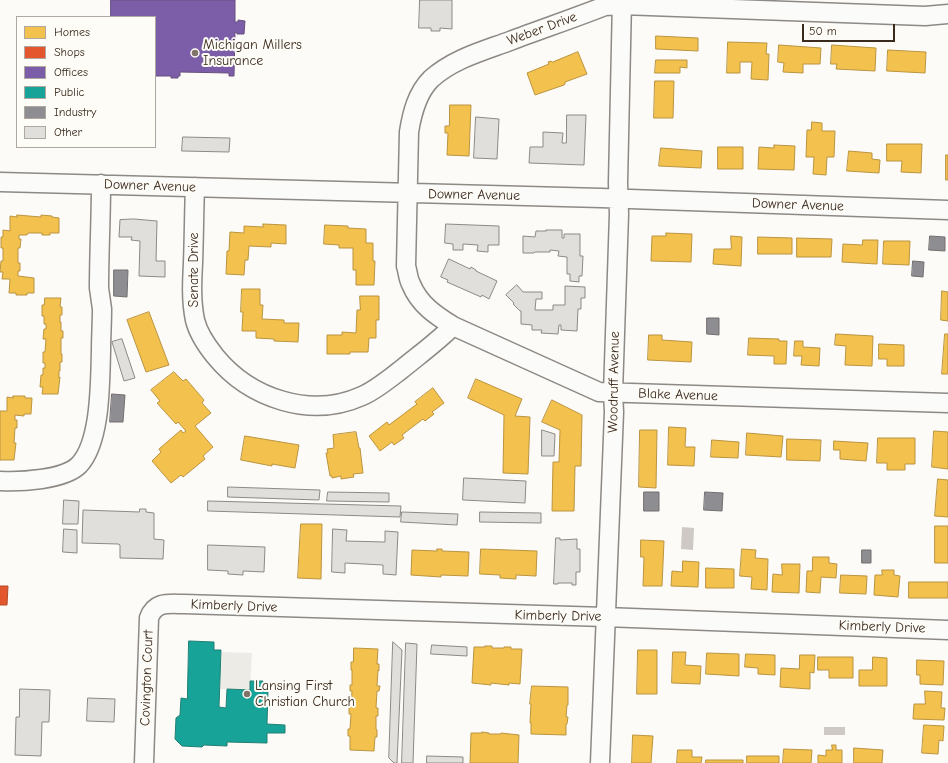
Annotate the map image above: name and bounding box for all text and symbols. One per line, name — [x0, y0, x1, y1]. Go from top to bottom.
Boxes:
street label: Weber Drive — [505, 9, 579, 49]
legend — [16, 16, 156, 148]
scale bar — [804, 16, 897, 42]
text: 50 m — [809, 24, 837, 38]
text: Homes — [54, 25, 90, 39]
place label: Michigan Millers Insurance — [203, 37, 302, 70]
text: Shops — [54, 45, 85, 59]
marker: Michigan Millers Insurance — [190, 48, 200, 58]
text: Offices — [54, 65, 88, 79]
text: Public — [54, 85, 84, 99]
text: Industry — [54, 105, 96, 119]
text: Other — [54, 125, 82, 139]
street label: Downer Avenue — [104, 176, 196, 196]
street label: Downer Avenue — [428, 186, 520, 204]
street label: Downer Avenue — [752, 195, 844, 215]
street label: Senate Drive — [186, 232, 202, 308]
street label: Woodruff Avenue — [605, 331, 623, 433]
street label: Blake Avenue — [638, 385, 718, 405]
street label: Kimberly Drive — [190, 596, 278, 616]
street label: Kimberly Drive — [514, 607, 602, 625]
street label: Kimberly Drive — [838, 617, 926, 637]
street label: Covington Court — [137, 630, 157, 726]
place label: Lansing First Christian Church — [255, 678, 355, 710]
marker: Lansing First Christian Church — [242, 689, 252, 699]

